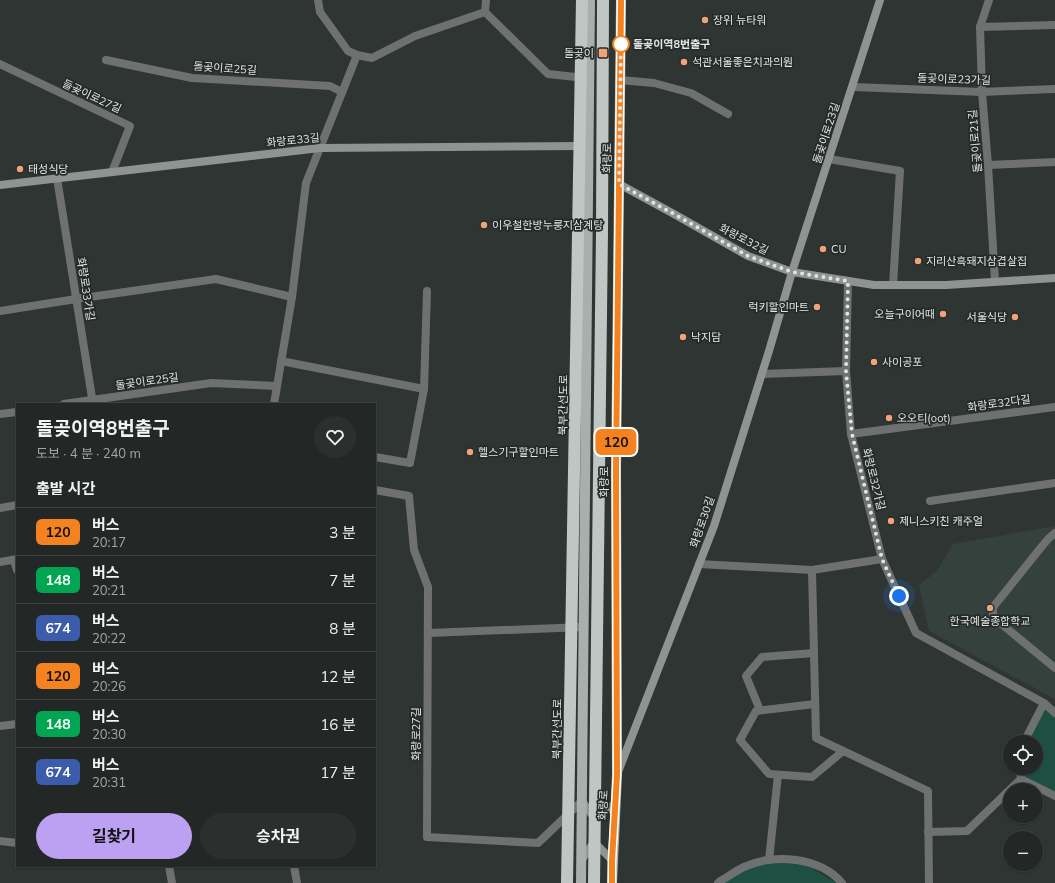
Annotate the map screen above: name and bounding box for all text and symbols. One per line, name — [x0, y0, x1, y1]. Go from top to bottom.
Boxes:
place label: 장위 뉴타워 — [713, 13, 766, 27]
marker: 장위 뉴타워 — [700, 15, 710, 25]
marker: 돌곶이역8번출구 — [612, 35, 630, 53]
place label: 돌곶이역8번출구 — [633, 37, 710, 51]
place label: 돌곶이 — [564, 46, 594, 60]
marker: 돌곶이 — [597, 47, 609, 59]
place label: 석관서울좋은치과의원 — [692, 55, 793, 69]
marker: 석관서울좋은치과의원 — [679, 57, 689, 67]
street label: 돌곶이로25길 — [193, 59, 257, 77]
street label: 돌곶이로23가길 — [917, 71, 991, 87]
street label: 돌곶이로27길 — [60, 76, 124, 116]
street label: 돌곶이로23길 — [809, 100, 843, 166]
street label: 돌곶이로21길 — [965, 109, 985, 173]
street label: 화랑로33길 — [266, 130, 320, 150]
street label: 화랑로 — [600, 143, 614, 173]
place label: 태성식당 — [28, 162, 68, 176]
marker: 태성식당 — [15, 164, 25, 174]
place label: 이우철한방누룽지삼계탕 — [492, 218, 603, 232]
marker: 이우철한방누룽지삼계탕 — [479, 220, 489, 230]
street label: 화랑로32길 — [717, 221, 771, 257]
place label: CU — [831, 242, 847, 256]
marker: CU — [818, 244, 828, 254]
place label: 지리산흑돼지삼겹살집 — [926, 254, 1027, 268]
street label: 화랑로33가길 — [74, 256, 98, 322]
marker: 지리산흑돼지삼겹살집 — [913, 256, 923, 266]
place label: 럭키할인마트 — [748, 300, 809, 314]
marker: 럭키할인마트 — [812, 302, 822, 312]
place label: 오늘구이어때 — [874, 307, 935, 321]
marker: 오늘구이어때 — [938, 309, 948, 319]
place label: 서울식당 — [967, 310, 1007, 324]
marker: 서울식당 — [1010, 312, 1020, 322]
place label: 낙지담 — [691, 330, 721, 344]
marker: 낙지담 — [678, 332, 688, 342]
place label: 사이공포 — [882, 355, 922, 369]
marker: 사이공포 — [869, 357, 879, 367]
street label: 돌곶이로25길 — [114, 370, 180, 392]
street label: 북부간선도로 — [555, 375, 571, 435]
street label: 화랑로32다길 — [966, 392, 1032, 414]
place label: 오오티(oot) — [897, 411, 951, 425]
marker: 오오티(oot) — [884, 413, 894, 423]
text: 돌곶이역8번출구 — [36, 416, 170, 440]
button: heart — [314, 416, 356, 458]
line badge: 120 — [593, 429, 639, 455]
text: 120 — [603, 433, 629, 451]
text: 도보 · 4 분 · 240 m — [36, 445, 141, 461]
place label: 헬스기구할인마트 — [478, 445, 559, 459]
street label: 화랑로32가길 — [859, 446, 889, 512]
marker: 헬스기구할인마트 — [465, 447, 475, 457]
street label: 화랑로 — [597, 467, 611, 497]
text: 출발 시간 — [36, 479, 95, 498]
street label: 화랑로30길 — [687, 494, 717, 550]
place label: 제니스키친 캐주얼 — [899, 514, 983, 528]
text: 버스 — [92, 515, 120, 534]
marker: 제니스키친 캐주얼 — [886, 516, 896, 526]
text: 120 — [45, 523, 71, 541]
text: 3 분 — [329, 523, 356, 542]
text: 20:17 — [92, 534, 126, 550]
text: 버스 — [92, 563, 120, 582]
text: 148 — [45, 571, 71, 589]
text: 7 분 — [329, 571, 356, 590]
text: 20:21 — [92, 582, 126, 598]
your location — [889, 586, 909, 606]
marker: 한국예술종합학교 — [985, 603, 995, 613]
text: 버스 — [92, 611, 120, 630]
place label: 한국예술종합학교 — [950, 614, 1030, 628]
text: 674 — [45, 619, 71, 637]
text: 8 분 — [329, 619, 356, 638]
text: 20:22 — [92, 630, 126, 646]
text: 버스 — [92, 659, 120, 678]
text: 120 — [45, 667, 71, 685]
text: 12 분 — [320, 667, 356, 686]
text: 20:26 — [92, 678, 126, 694]
street label: 북부간선도로 — [549, 699, 565, 759]
text: 버스 — [92, 707, 120, 726]
street label: 화랑로27길 — [409, 707, 423, 761]
text: 148 — [45, 715, 71, 733]
text: 16 분 — [320, 715, 356, 734]
text: 20:30 — [92, 726, 126, 742]
map controls — [1003, 735, 1043, 871]
button: locate — [1003, 735, 1043, 775]
text: 버스 — [92, 755, 120, 774]
text: 674 — [45, 763, 71, 781]
text: 17 분 — [320, 763, 356, 782]
text: 20:31 — [92, 774, 126, 790]
button: + — [1003, 783, 1043, 823]
street label: 화랑로 — [595, 789, 611, 821]
button: 길찾기 — [36, 813, 192, 859]
button: 승차권 — [200, 813, 356, 859]
button: − — [1003, 831, 1043, 871]

